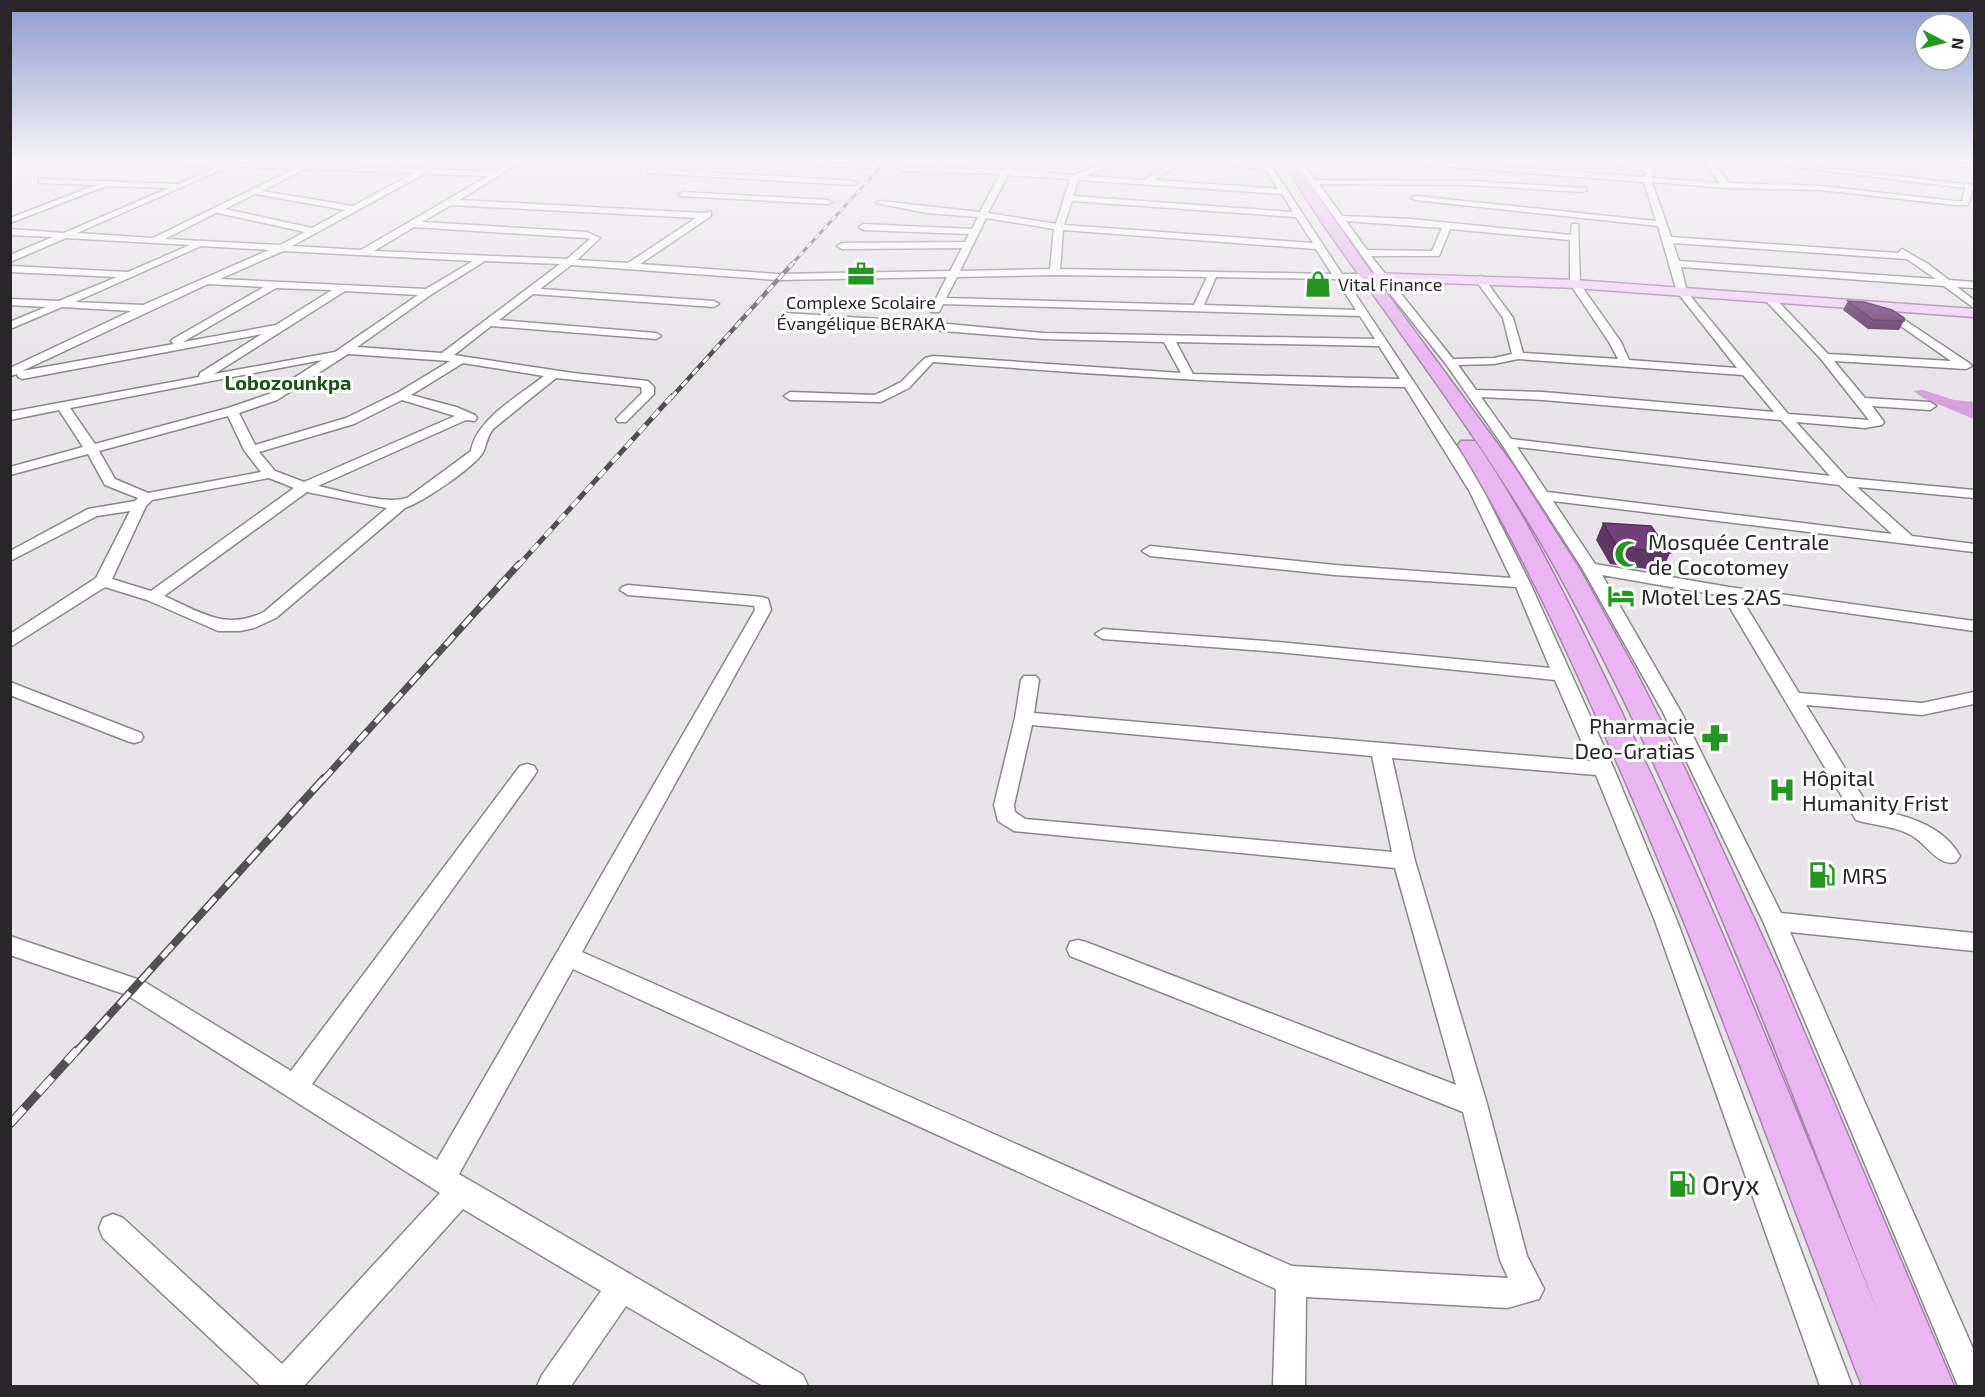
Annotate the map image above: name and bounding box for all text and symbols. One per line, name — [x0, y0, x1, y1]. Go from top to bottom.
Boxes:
north arrow — [1913, 12, 1973, 72]
text: N — [1948, 37, 1969, 51]
office icon: Complexe Scolaire Évangélique BERAKA — [846, 259, 876, 289]
shop icon: Vital Finance — [1303, 269, 1333, 299]
place label: Vital Finance — [1338, 273, 1442, 295]
place label: Complexe Scolaire Évangélique BERAKA — [777, 291, 946, 334]
district label: Lobozounkpa — [225, 370, 351, 394]
place label: Mosquée Centrale de Cocotomey — [1648, 528, 1829, 579]
mosque icon: Mosquée Centrale de Cocotomey — [1613, 539, 1643, 569]
hotel icon: Motel Les 2AS — [1606, 581, 1636, 611]
place label: Motel Les 2AS — [1641, 583, 1781, 609]
place label: Pharmacie Deo-Gratias — [1574, 712, 1695, 763]
pharmacy icon: Pharmacie Deo-Gratias — [1700, 723, 1730, 753]
place label: Hôpital Humanity Frist — [1802, 764, 1949, 815]
hospital icon: Hôpital Humanity Frist — [1767, 775, 1797, 805]
fuel station icon: MRS — [1807, 860, 1837, 890]
place label: MRS — [1842, 862, 1887, 888]
place label: Oryx — [1702, 1168, 1759, 1201]
fuel station icon: Oryx — [1667, 1169, 1697, 1199]

